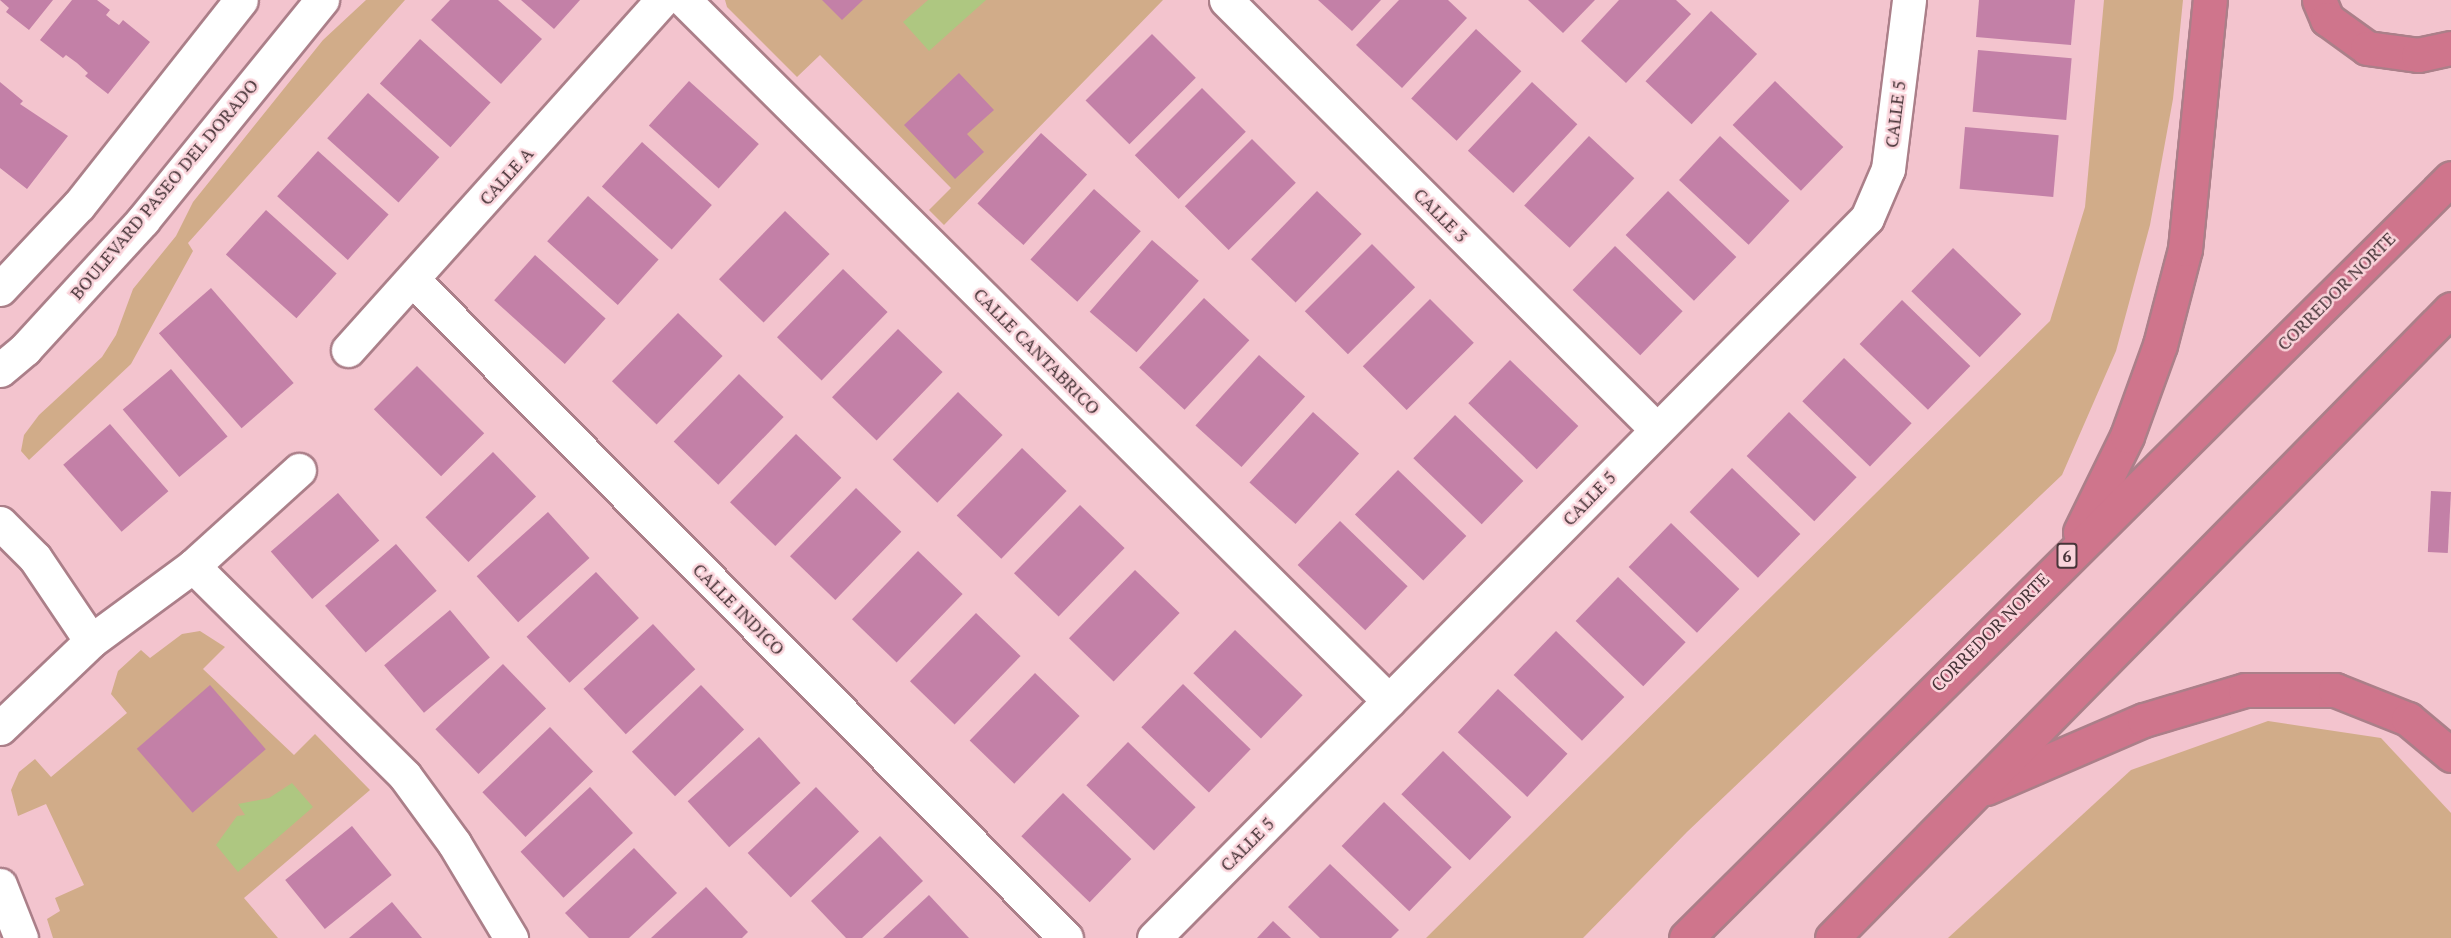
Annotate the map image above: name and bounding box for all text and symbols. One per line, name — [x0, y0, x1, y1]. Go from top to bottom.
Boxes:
street label: BOULEVARD PASEO DEL DORADO — [65, 74, 263, 304]
street label: CALLE 5 — [1880, 79, 1910, 149]
street label: CALLE A — [474, 143, 538, 209]
street label: CALLE 3 — [1409, 183, 1473, 247]
street label: CORREDOR NORTE — [2272, 227, 2400, 355]
street label: CALLE CANTABRICO — [969, 283, 1105, 419]
street label: CALLE 5 — [1558, 466, 1620, 530]
road number: 6 — [2055, 543, 2079, 569]
street label: CALLE INDICO — [689, 559, 789, 659]
street label: CORREDOR NORTE — [1926, 568, 2054, 696]
street label: CALLE 5 — [1215, 812, 1279, 876]

